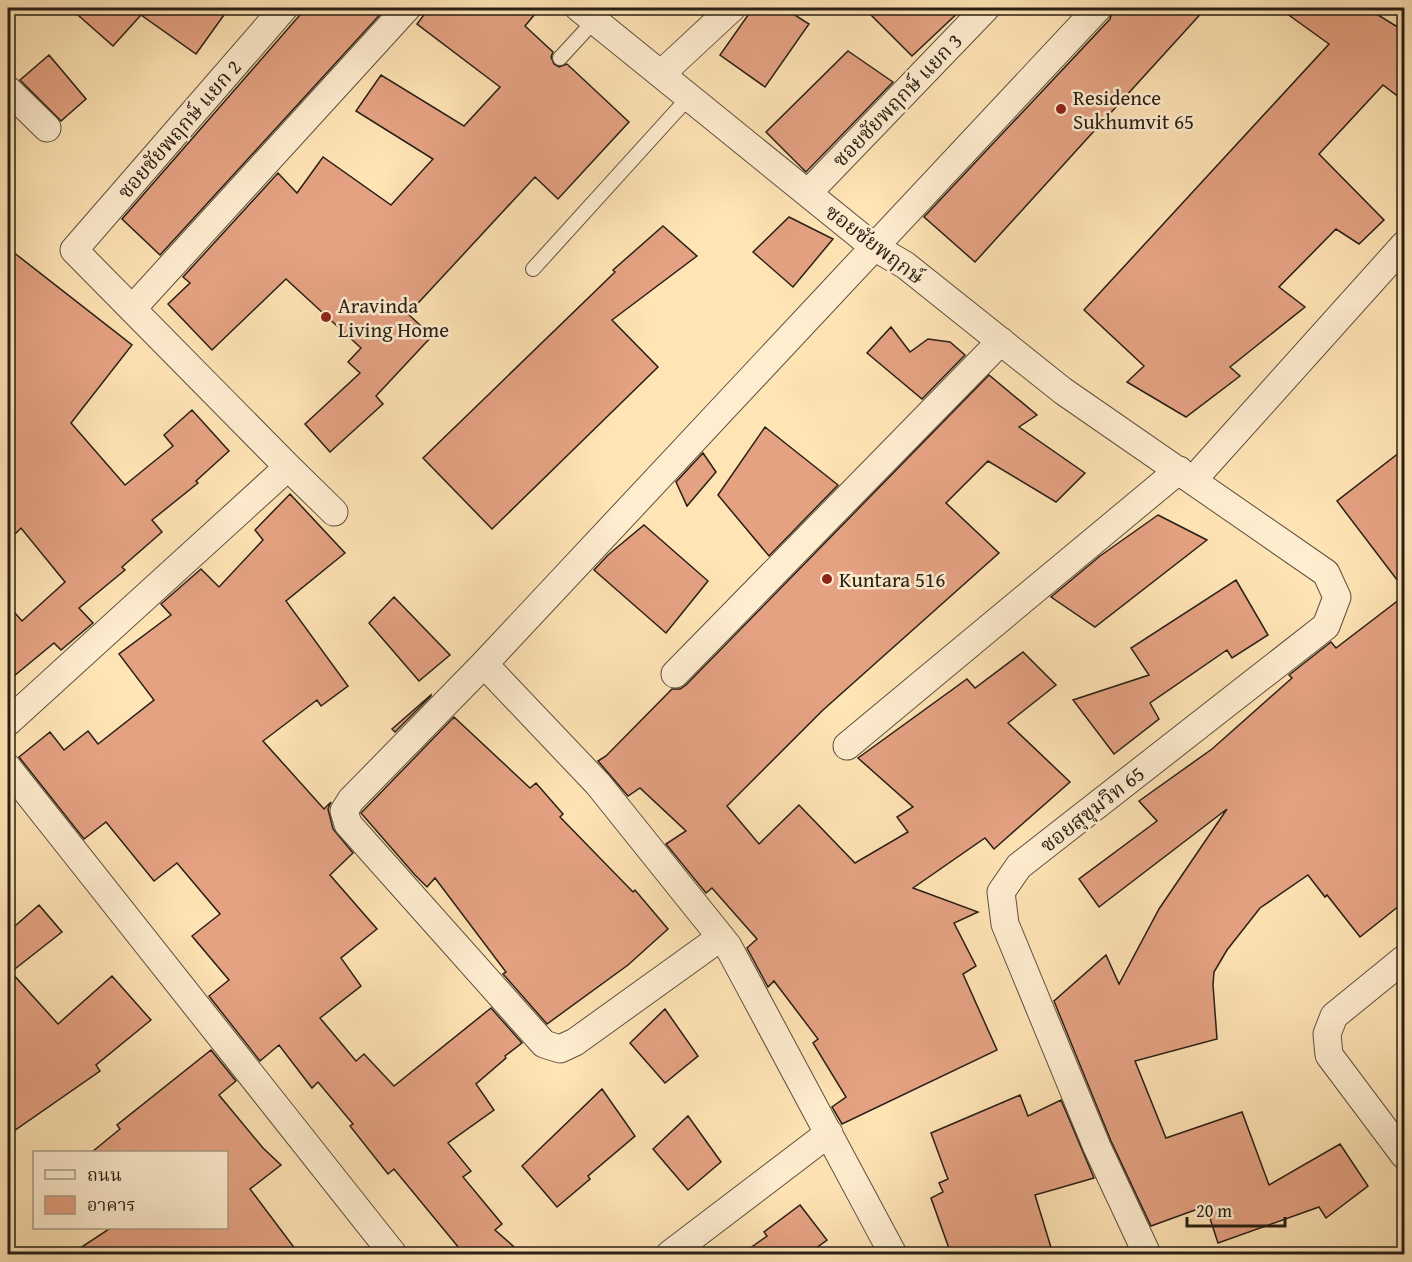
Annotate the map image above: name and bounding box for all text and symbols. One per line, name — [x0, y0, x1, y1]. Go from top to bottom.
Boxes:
street label: ซอยชัยพฤกษ์ แยก 3 — [825, 26, 969, 174]
street label: ซอยชัยพฤกษ์ แยก 2 — [110, 52, 248, 206]
place label: Residence Sukhumvit 65 — [1073, 82, 1194, 137]
marker: Residence Sukhumvit 65 — [1054, 102, 1068, 116]
street label: ซอยชัยพฤกษ์ — [819, 196, 932, 292]
place label: Aravinda Living Home — [338, 290, 449, 345]
marker: Aravinda Living Home — [319, 310, 333, 324]
place label: Kuntara 516 — [839, 564, 945, 595]
marker: Kuntara 516 — [820, 572, 834, 586]
street label: ซอยสุขุมวิท 65 — [1033, 758, 1151, 860]
legend — [33, 1151, 228, 1229]
text: ถนน — [87, 1161, 122, 1188]
scale bar — [1187, 1190, 1284, 1228]
text: อาคาร — [87, 1191, 136, 1218]
text: 20 m — [1196, 1197, 1232, 1224]

